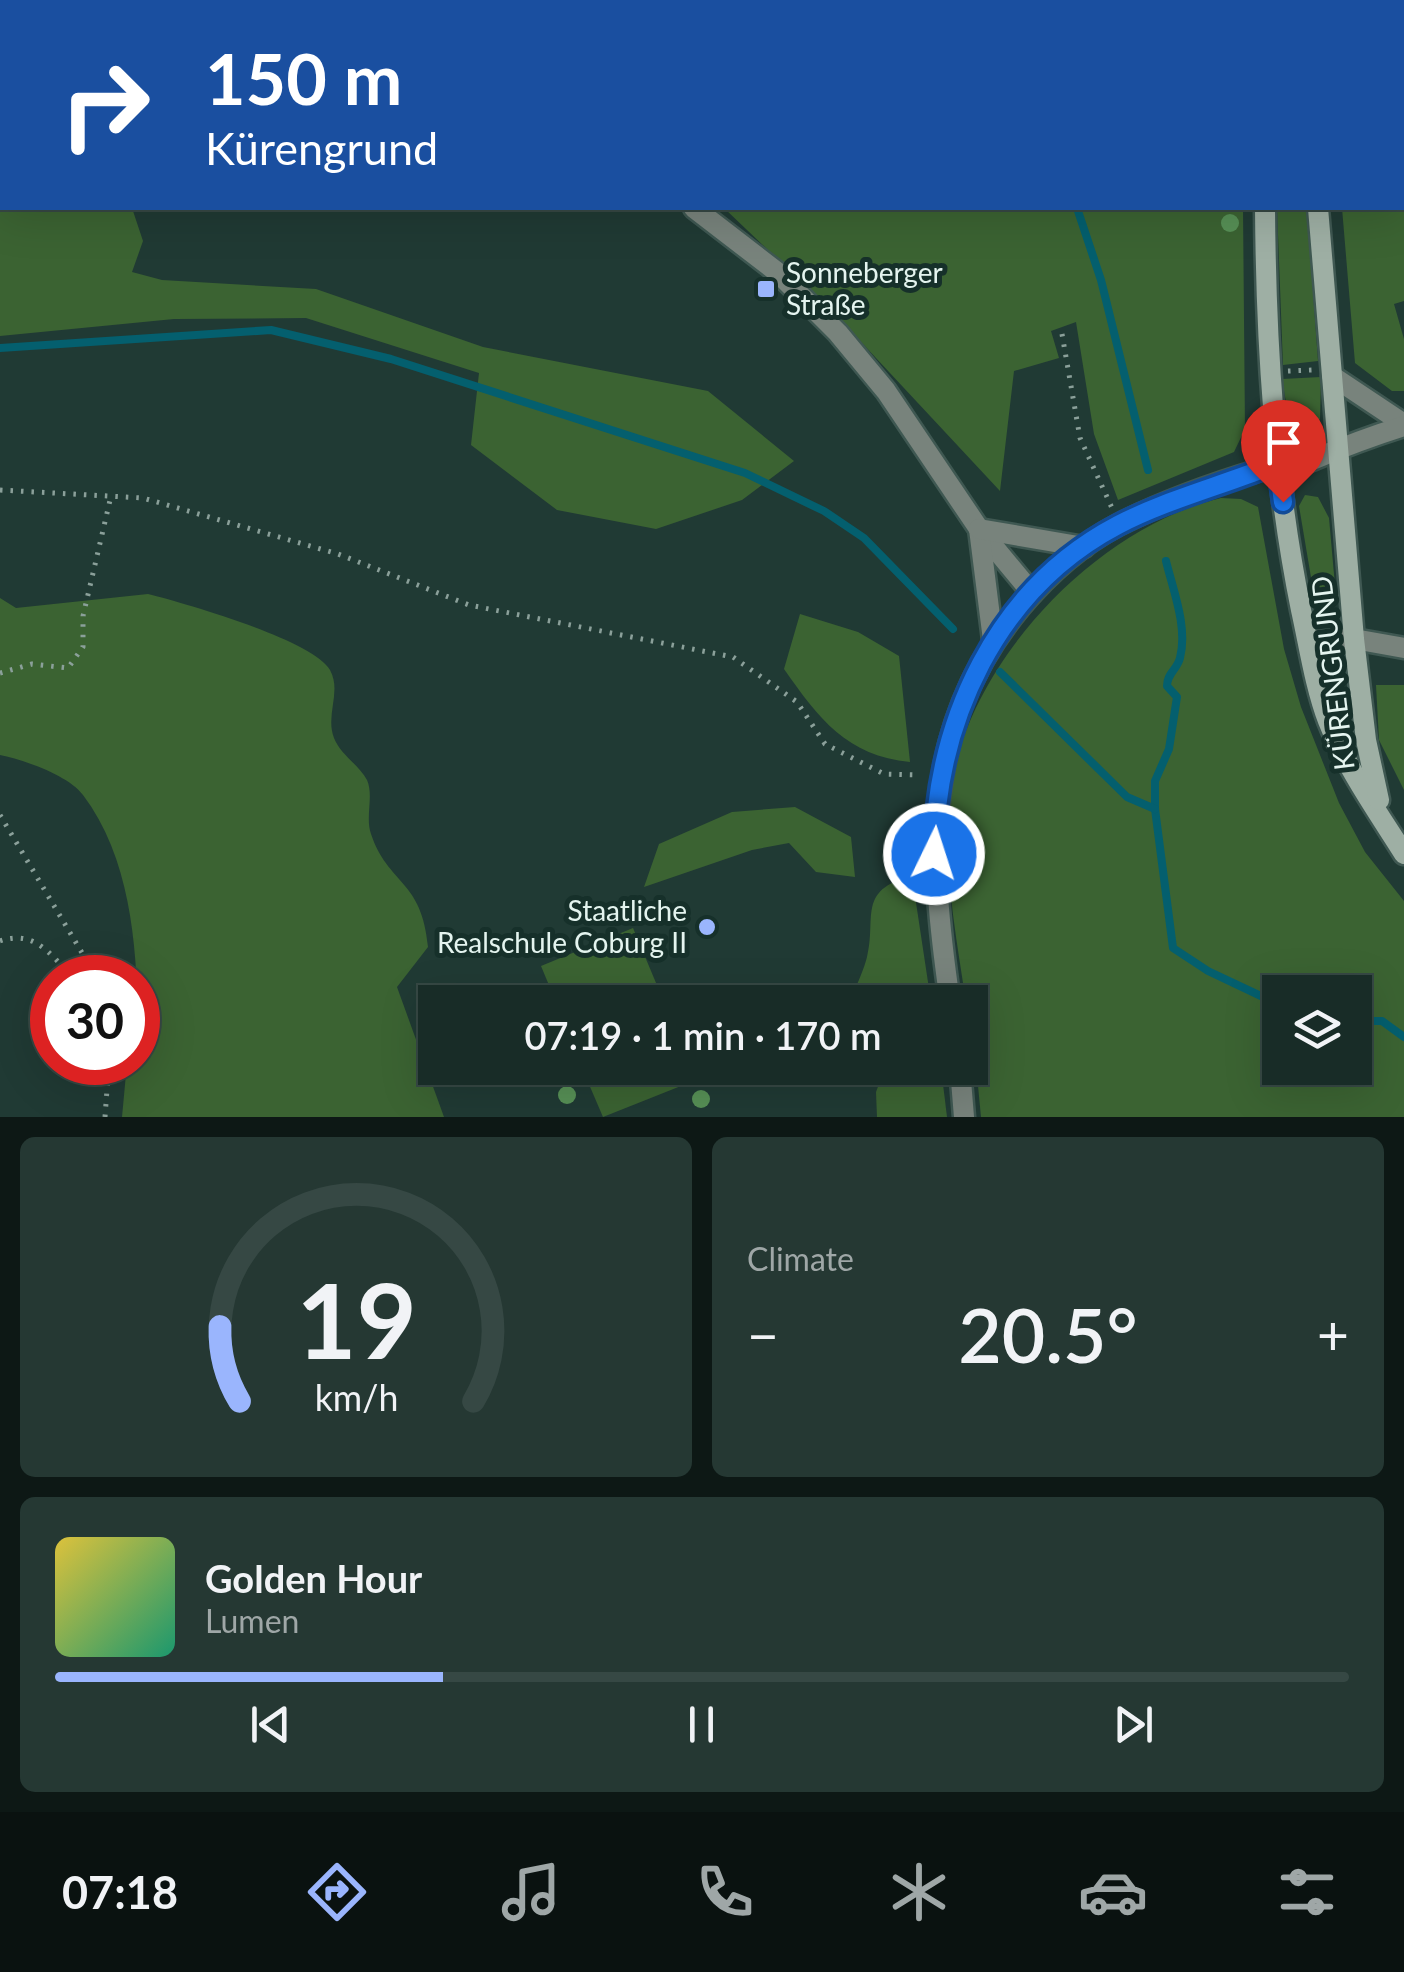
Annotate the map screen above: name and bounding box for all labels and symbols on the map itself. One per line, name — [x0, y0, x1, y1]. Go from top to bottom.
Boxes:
place label: Sonneberger Straße — [786, 255, 943, 321]
marker: Sonneberger Straße — [755, 278, 777, 300]
pin — [1241, 400, 1326, 503]
street label: KÜRENGRUND — [1303, 574, 1361, 772]
position arrow — [882, 802, 986, 906]
place label: Staatliche Realschule Coburg II — [437, 893, 687, 959]
marker: Staatliche Realschule Coburg II — [696, 916, 718, 938]
speed limit sign: 30 — [30, 955, 160, 1085]

